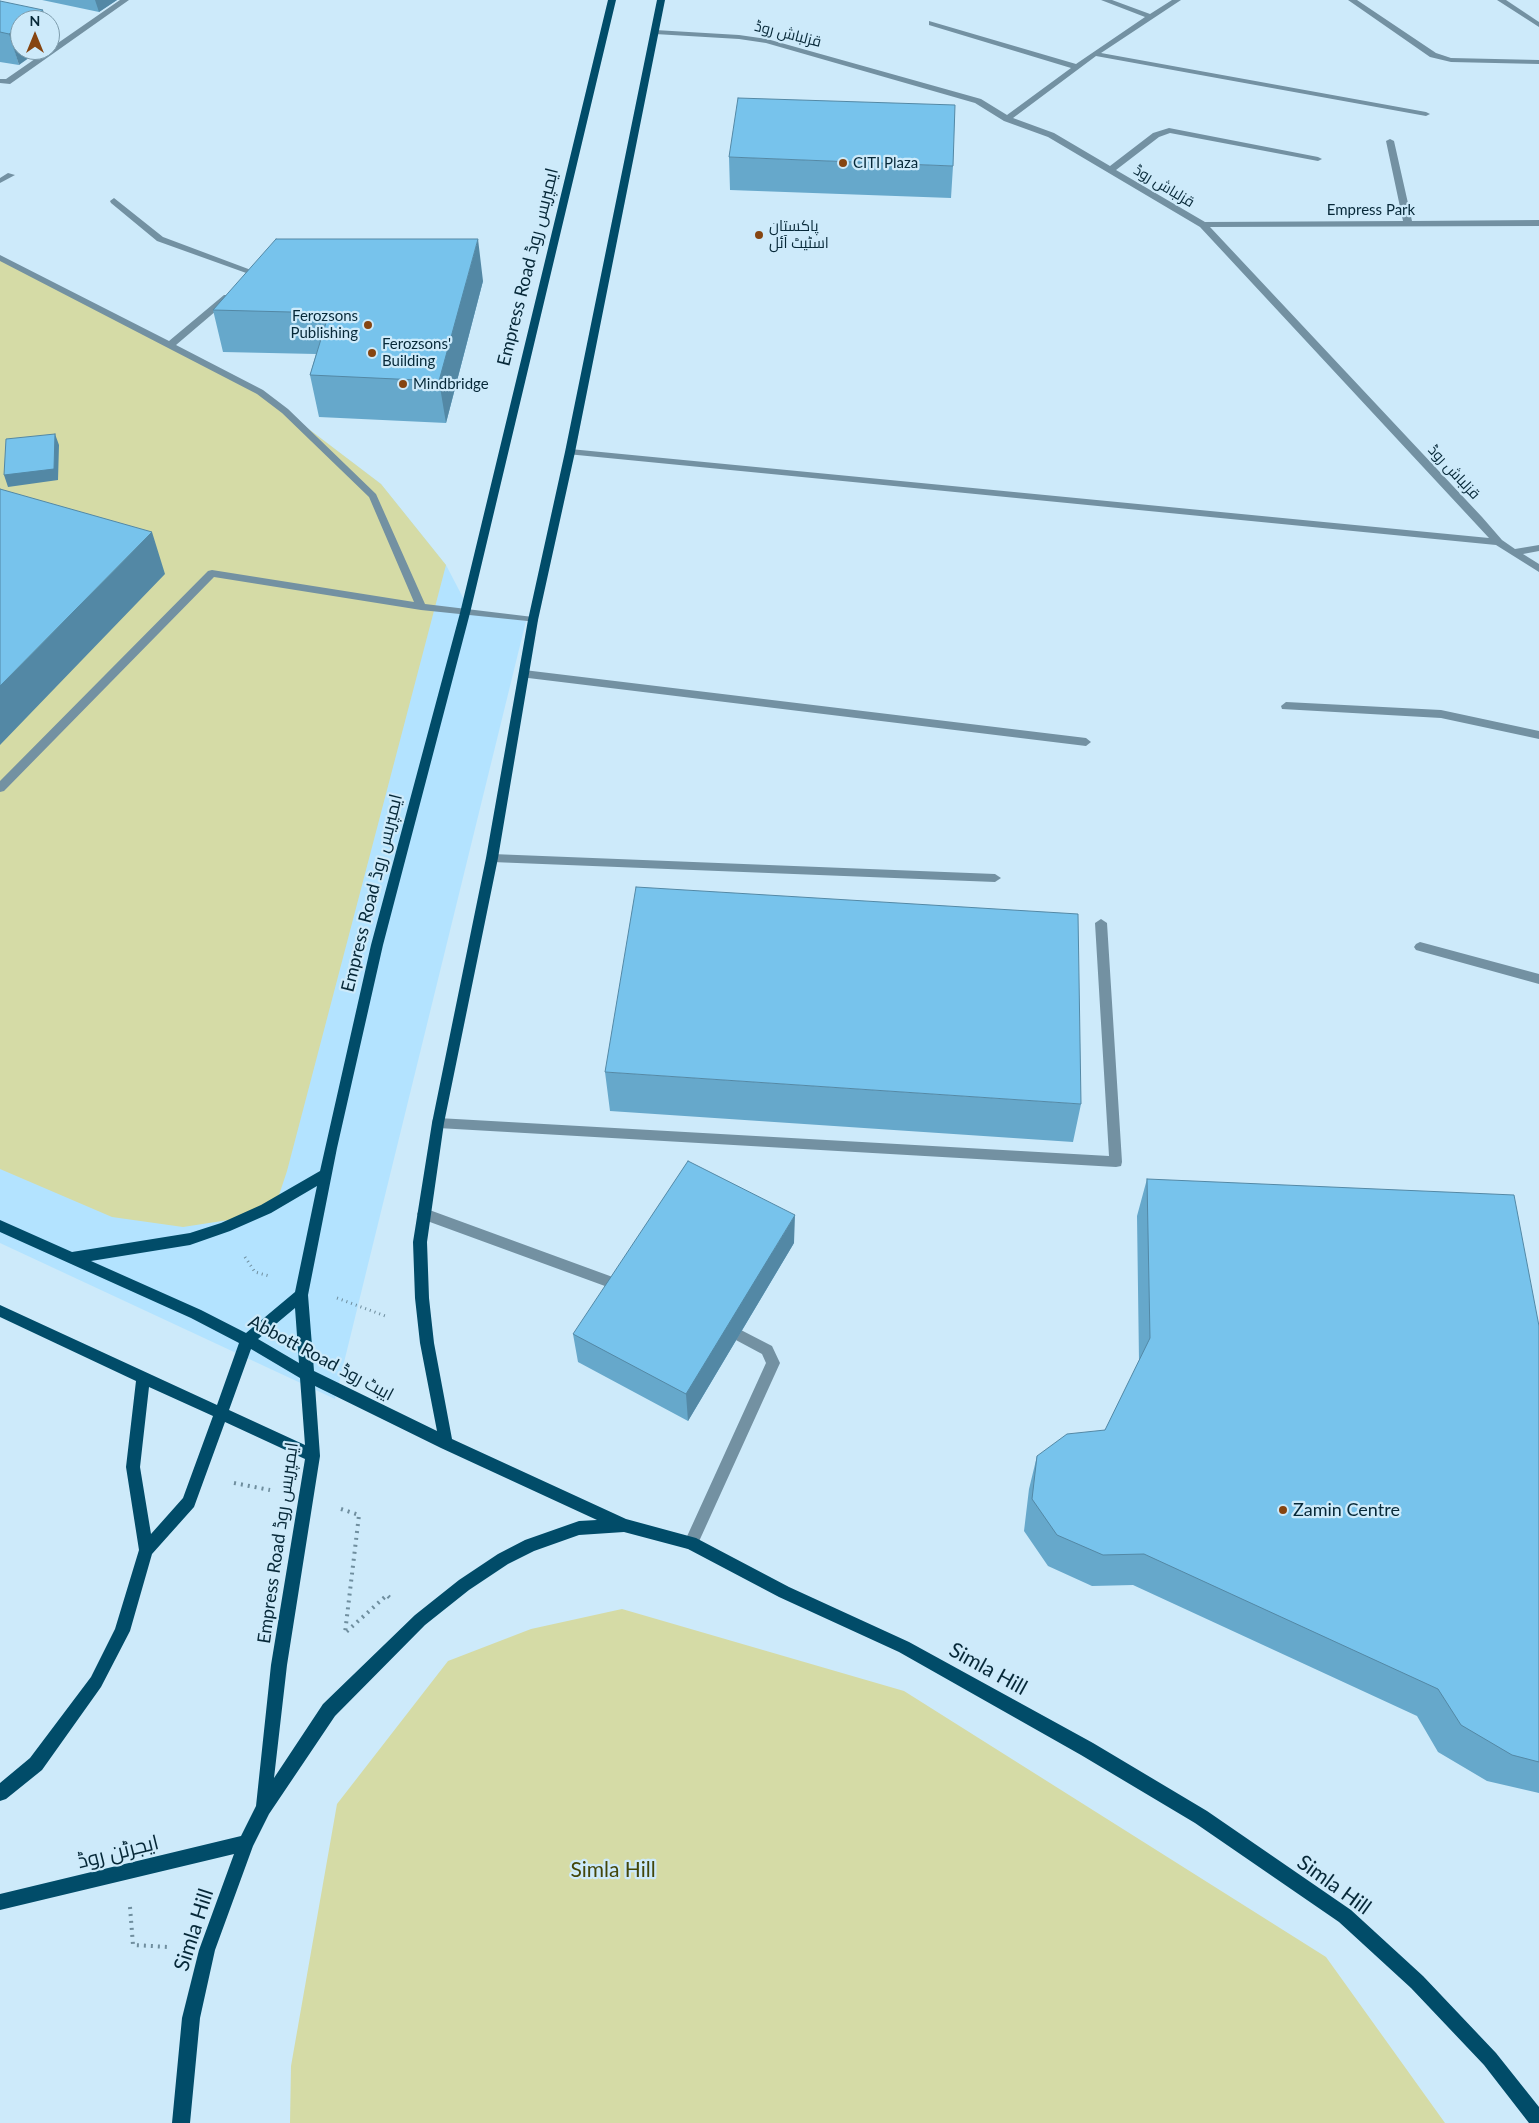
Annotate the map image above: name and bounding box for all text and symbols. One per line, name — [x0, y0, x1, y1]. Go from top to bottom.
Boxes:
north arrow — [10, 10, 60, 60]
text: N — [30, 12, 40, 29]
street label: قزلباش روڈ — [753, 17, 823, 51]
place label: CITI Plaza — [853, 154, 918, 172]
marker: CITI Plaza — [837, 157, 849, 169]
street label: قزلباش روڈ — [1130, 161, 1198, 211]
street label: Empress Road ایمپریس روڈ — [493, 166, 563, 368]
street label: Empress Park — [1327, 201, 1415, 219]
place label: پاکستان اسٹیٹ آئل — [769, 217, 829, 252]
marker: پاکستان اسٹیٹ آئل — [753, 229, 765, 241]
place label: Ferozsons Publishing — [291, 307, 358, 342]
marker: Ferozsons Publishing — [362, 319, 374, 331]
place label: Ferozsons' Building — [382, 335, 451, 370]
marker: Ferozsons' Building — [366, 347, 378, 359]
place label: Mindbridge — [413, 375, 489, 393]
marker: Mindbridge — [397, 378, 409, 390]
street label: قزلباش روڈ — [1424, 441, 1484, 503]
street label: Empress Road ایمپریس روڈ — [337, 792, 407, 994]
street label: Abbott Road ایبٹ روڈ — [245, 1311, 397, 1405]
street label: Empress Road ایمپریس روڈ — [253, 1441, 303, 1645]
place label: Zamin Centre — [1293, 1499, 1400, 1521]
marker: Zamin Centre — [1277, 1504, 1289, 1516]
street label: Simla Hill — [945, 1637, 1031, 1701]
street label: ایجرٹن روڈ — [75, 1830, 161, 1874]
street label: Simla Hill — [1292, 1850, 1376, 1920]
park label: Simla Hill — [570, 1857, 656, 1883]
street label: Simla Hill — [169, 1886, 219, 1974]

